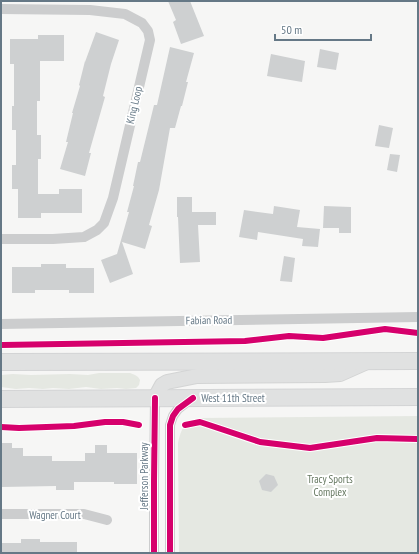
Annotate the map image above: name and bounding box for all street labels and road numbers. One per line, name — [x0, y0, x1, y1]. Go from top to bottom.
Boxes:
street label: King Loop — [123, 85, 145, 125]
street label: Fabian Road — [186, 313, 233, 327]
street label: West 11th Street — [201, 391, 265, 405]
street label: Jefferson Parkway — [137, 441, 151, 511]
street label: Wagner Court — [29, 508, 81, 522]

